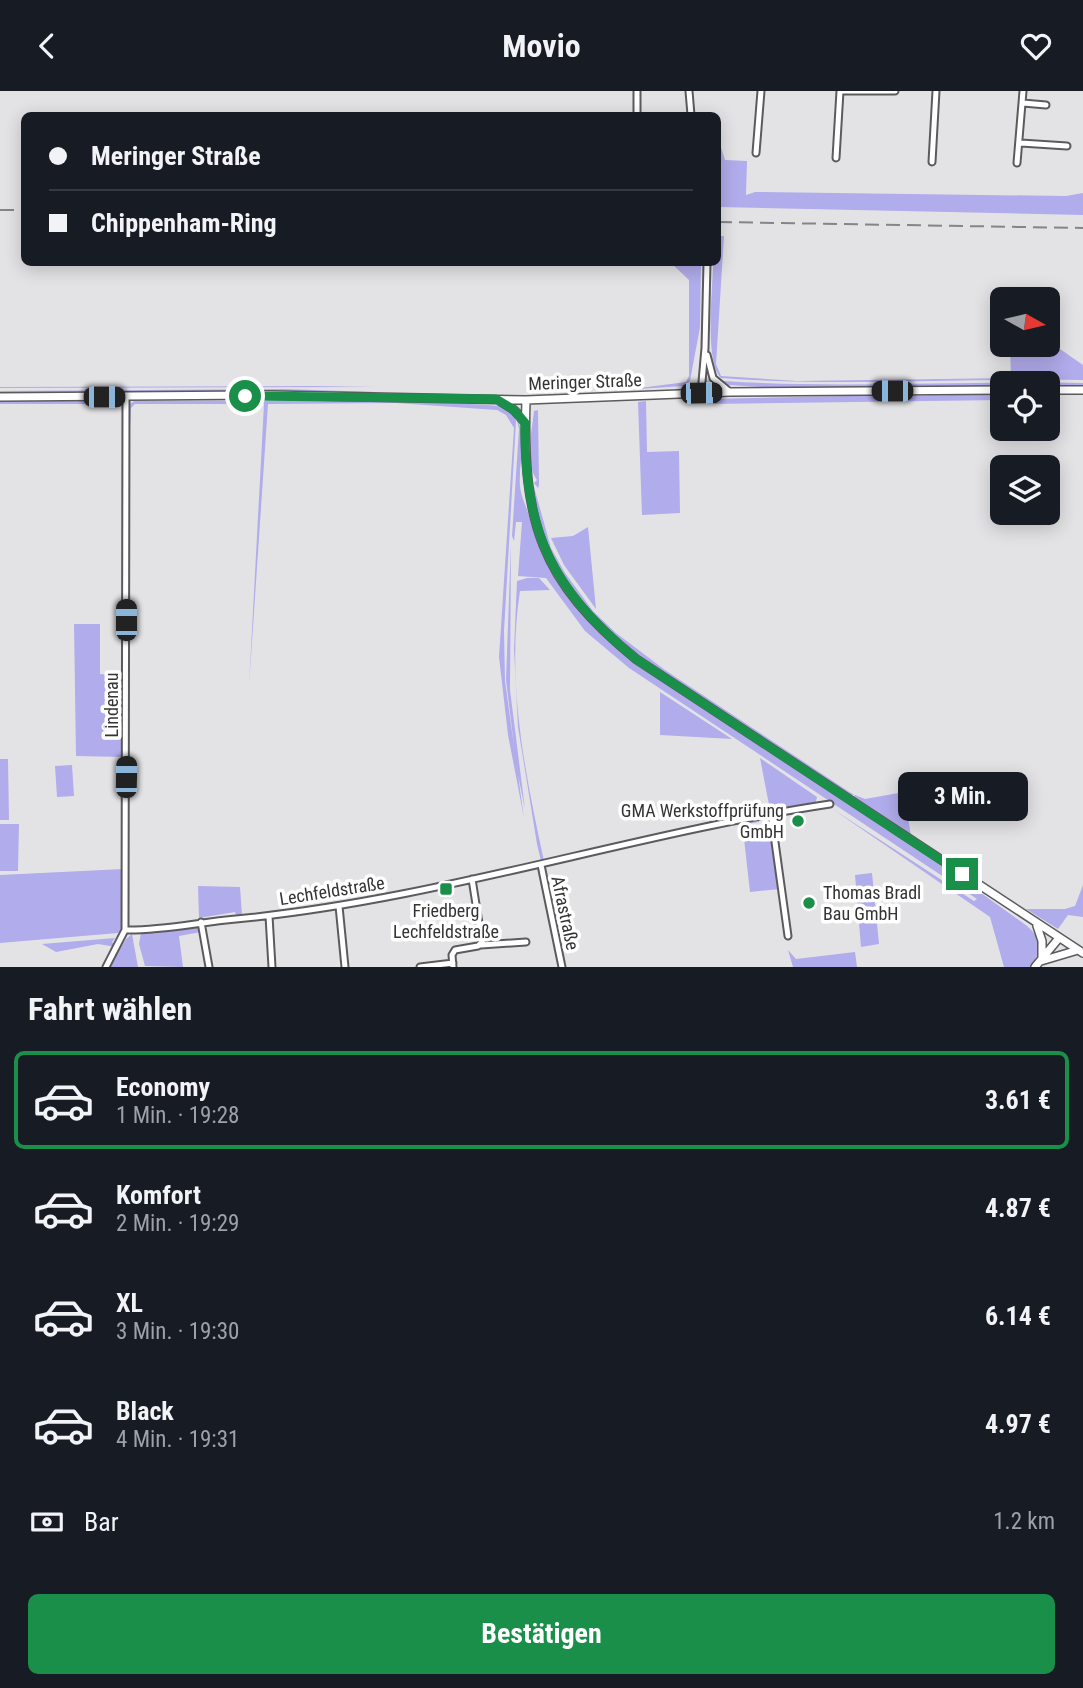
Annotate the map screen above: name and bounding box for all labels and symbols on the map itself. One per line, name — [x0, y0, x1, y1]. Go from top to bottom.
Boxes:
north arrow — [990, 287, 1060, 357]
street label: Meringer Straße — [528, 369, 642, 394]
route start — [229, 380, 261, 412]
car — [872, 381, 914, 402]
car — [680, 382, 723, 404]
car — [84, 387, 126, 408]
car — [116, 599, 137, 641]
street label: Lindenau — [101, 673, 122, 737]
car — [116, 756, 137, 798]
callout: 3 Min. — [897, 773, 1027, 821]
place label: GMA Werkstoffprüfung GmbH — [621, 800, 784, 842]
marker: GMA Werkstoffprüfung GmbH — [790, 813, 806, 829]
route end — [946, 858, 978, 890]
street label: Lechfeldstraße — [278, 872, 386, 909]
street label: Afrastraße — [547, 874, 584, 952]
marker: Friedberg Lechfeldstraße — [438, 881, 454, 897]
place label: Thomas Bradl Bau GmbH — [823, 882, 921, 924]
marker: Thomas Bradl Bau GmbH — [801, 895, 817, 911]
place label: Friedberg Lechfeldstraße — [393, 900, 499, 942]

